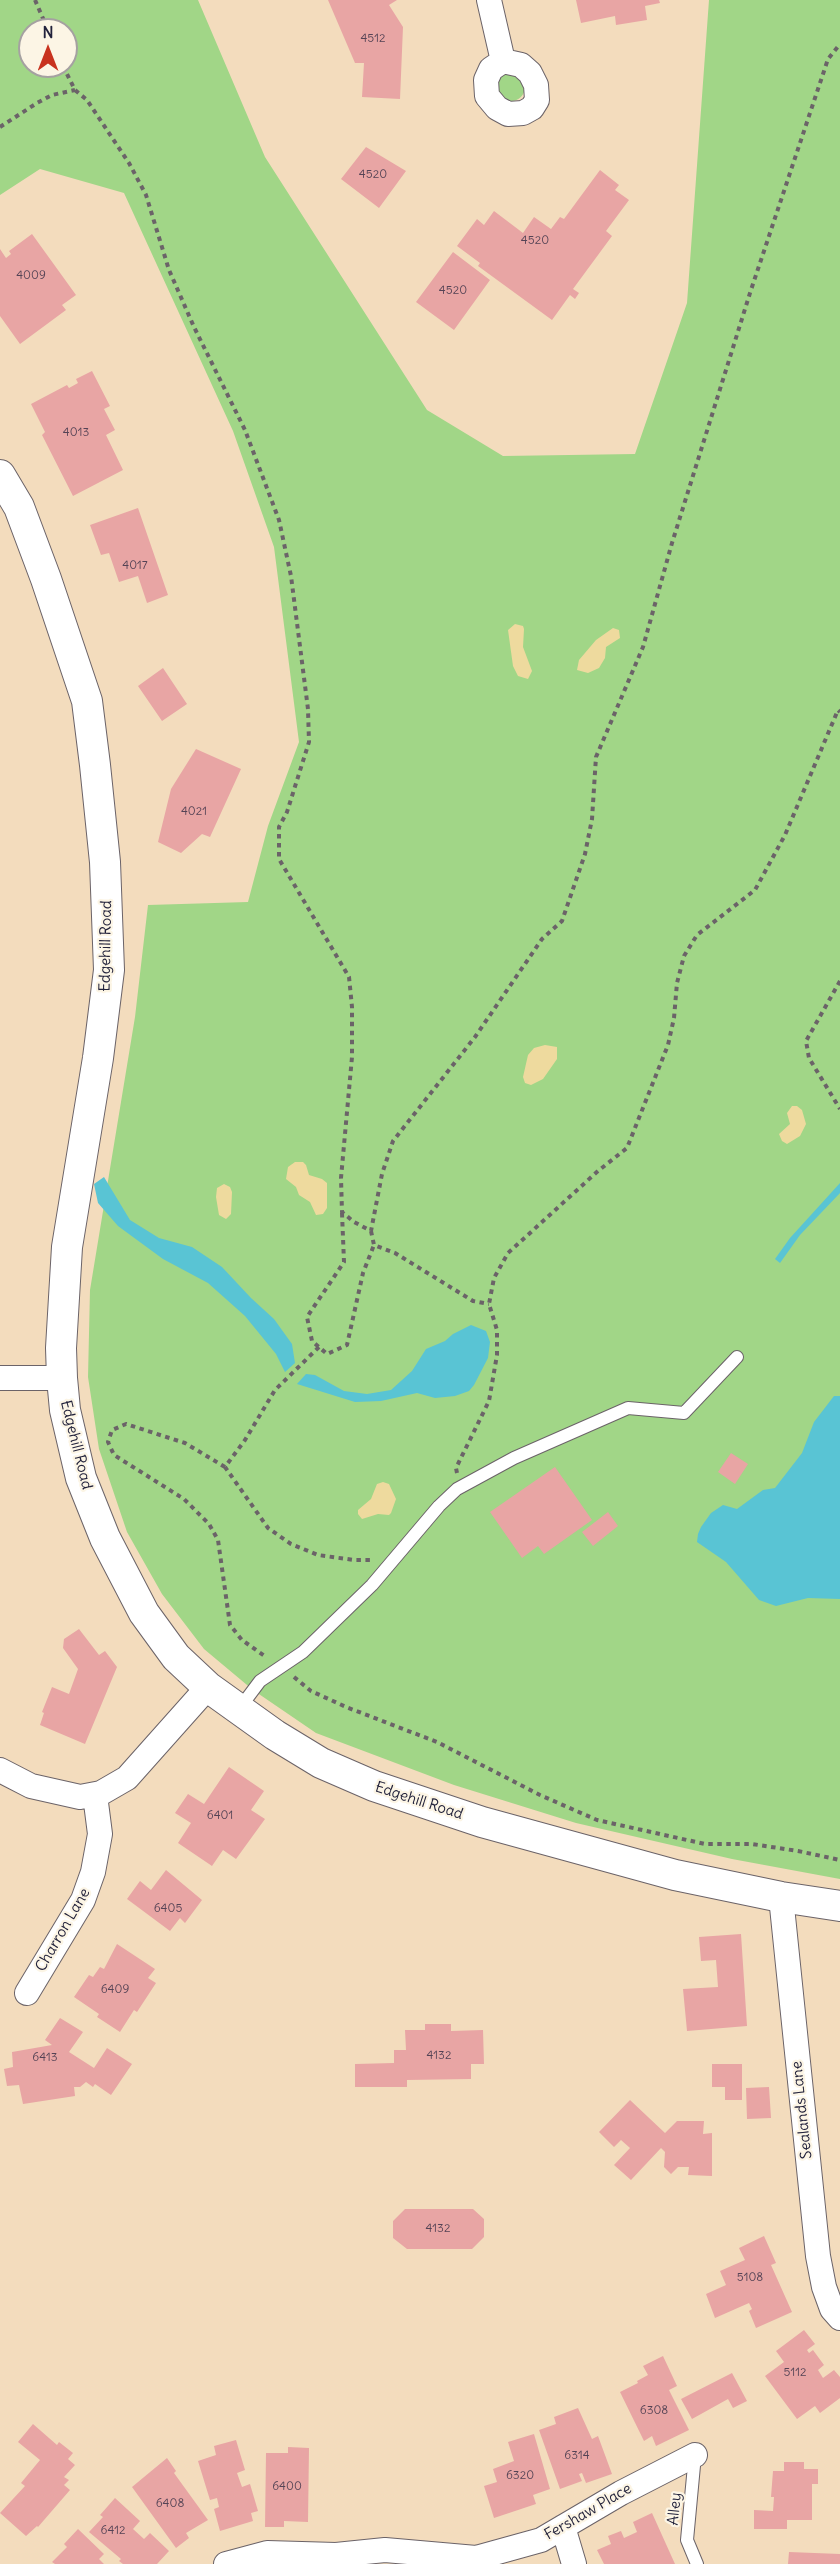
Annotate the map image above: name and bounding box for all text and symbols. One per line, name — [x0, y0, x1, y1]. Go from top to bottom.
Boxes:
north arrow — [18, 18, 78, 78]
text: N — [42, 22, 54, 42]
house number: 4512 — [360, 32, 386, 46]
house number: 4520 — [359, 168, 387, 182]
house number: 4520 — [521, 234, 549, 248]
house number: 4009 — [16, 269, 46, 283]
house number: 4520 — [439, 284, 467, 298]
house number: 4013 — [63, 426, 89, 440]
house number: 4017 — [122, 559, 148, 573]
house number: 4021 — [181, 805, 207, 819]
street label: Edgehill Road — [96, 900, 116, 992]
street label: Edgehill Road — [56, 1399, 96, 1491]
street label: Edgehill Road — [373, 1778, 465, 1824]
house number: 6401 — [207, 1809, 233, 1823]
street label: Charron Lane — [32, 1885, 94, 1975]
house number: 6405 — [154, 1902, 182, 1916]
house number: 6409 — [101, 1983, 129, 1997]
house number: 4132 — [427, 2049, 451, 2063]
house number: 6413 — [32, 2051, 58, 2065]
street label: Sealands Lane — [788, 2060, 816, 2160]
house number: 4132 — [426, 2222, 450, 2236]
house number: 5108 — [737, 2271, 763, 2285]
house number: 5112 — [783, 2366, 807, 2380]
house number: 6308 — [640, 2404, 668, 2418]
house number: 6314 — [564, 2449, 590, 2463]
house number: 6320 — [506, 2469, 534, 2483]
house number: 6400 — [272, 2480, 302, 2494]
street label: Fershaw Place — [541, 2480, 635, 2544]
street label: Alley — [664, 2492, 686, 2526]
house number: 6408 — [156, 2497, 184, 2511]
house number: 6412 — [100, 2524, 126, 2538]

